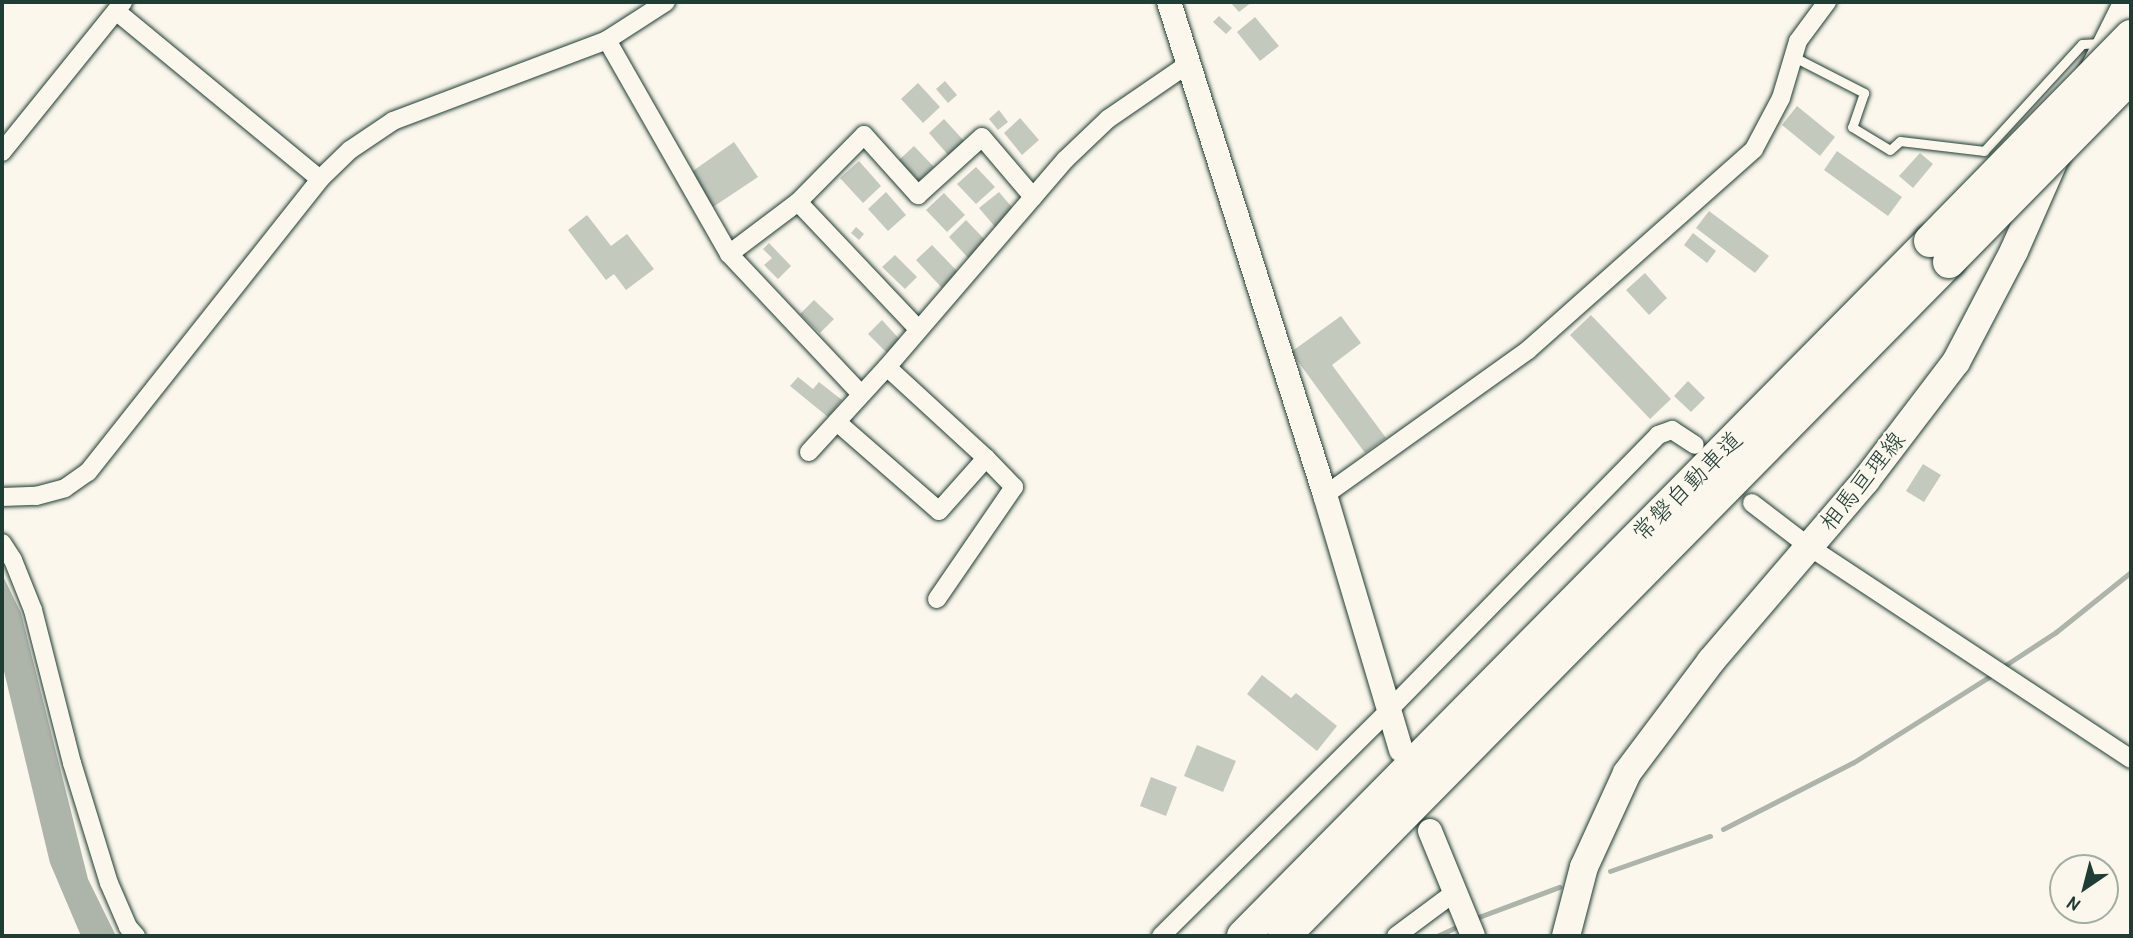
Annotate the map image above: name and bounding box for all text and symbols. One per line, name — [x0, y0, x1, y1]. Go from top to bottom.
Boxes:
street label: 常磐自動車道 — [1626, 425, 1748, 547]
street label: 相馬亘理線 — [1813, 425, 1911, 537]
north arrow — [2049, 854, 2119, 924]
text: N — [2062, 891, 2085, 918]

